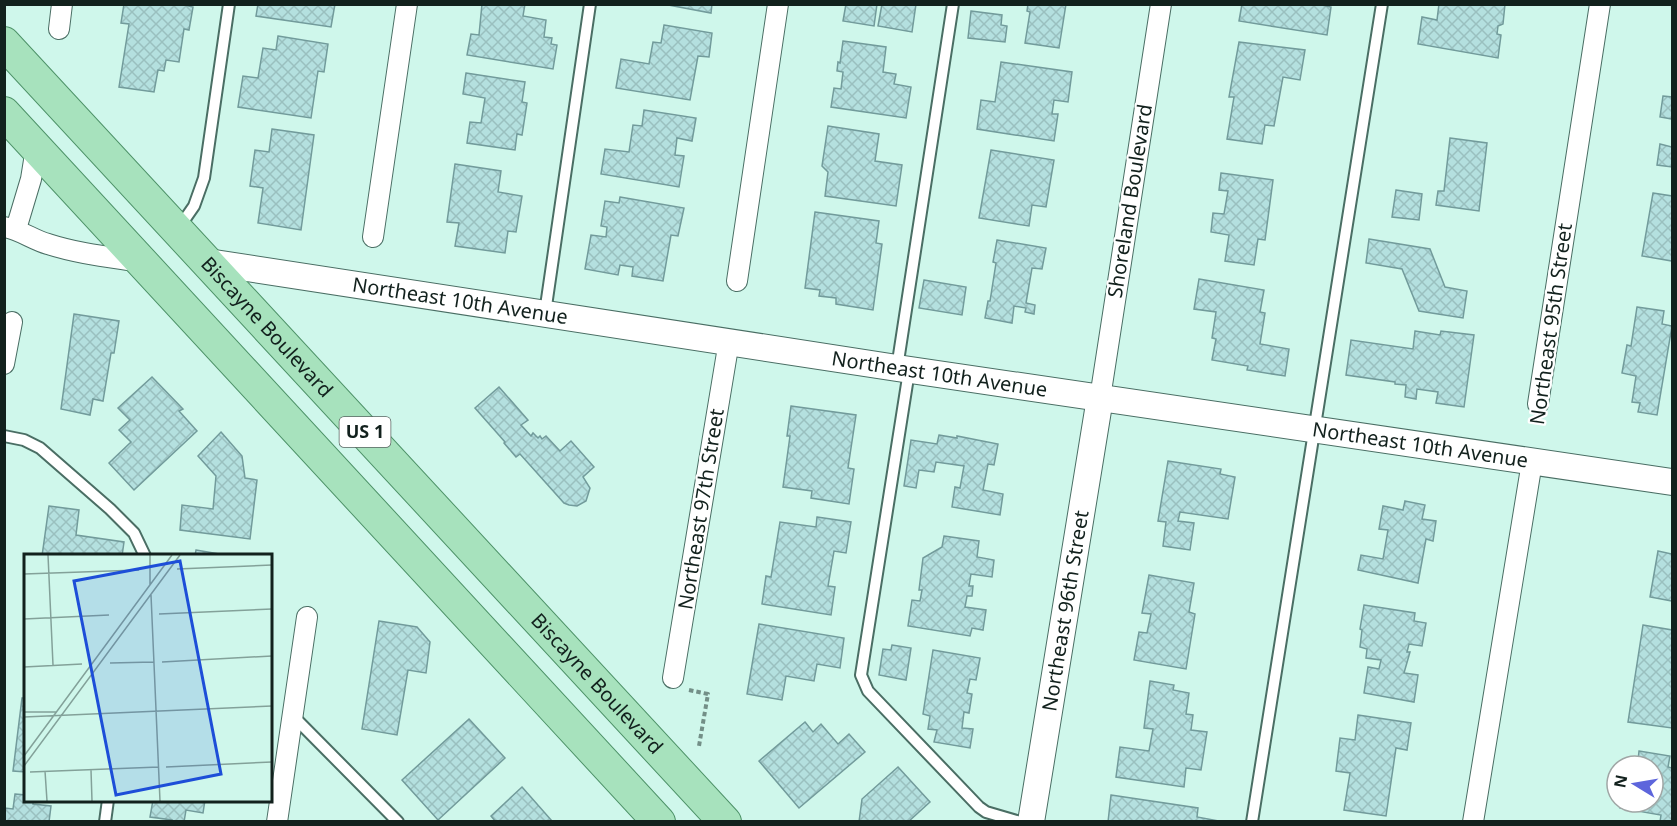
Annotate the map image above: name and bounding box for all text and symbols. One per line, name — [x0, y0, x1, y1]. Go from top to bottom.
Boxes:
street label: Shoreland Boulevard — [1101, 102, 1158, 300]
street label: Northeast 95th Street — [1523, 221, 1578, 426]
street label: Biscayne Boulevard — [195, 250, 339, 403]
street label: Northeast 10th Avenue — [350, 270, 570, 330]
street label: Northeast 10th Avenue — [830, 344, 1049, 403]
street label: Northeast 97th Street — [671, 406, 730, 611]
street label: Northeast 10th Avenue — [1311, 415, 1530, 474]
road number: US 1 — [340, 417, 391, 447]
street label: Northeast 96th Street — [1035, 508, 1095, 713]
inset map — [24, 554, 272, 802]
street label: Biscayne Boulevard — [525, 607, 669, 760]
north arrow — [1605, 754, 1665, 814]
text: N — [1608, 773, 1632, 790]

